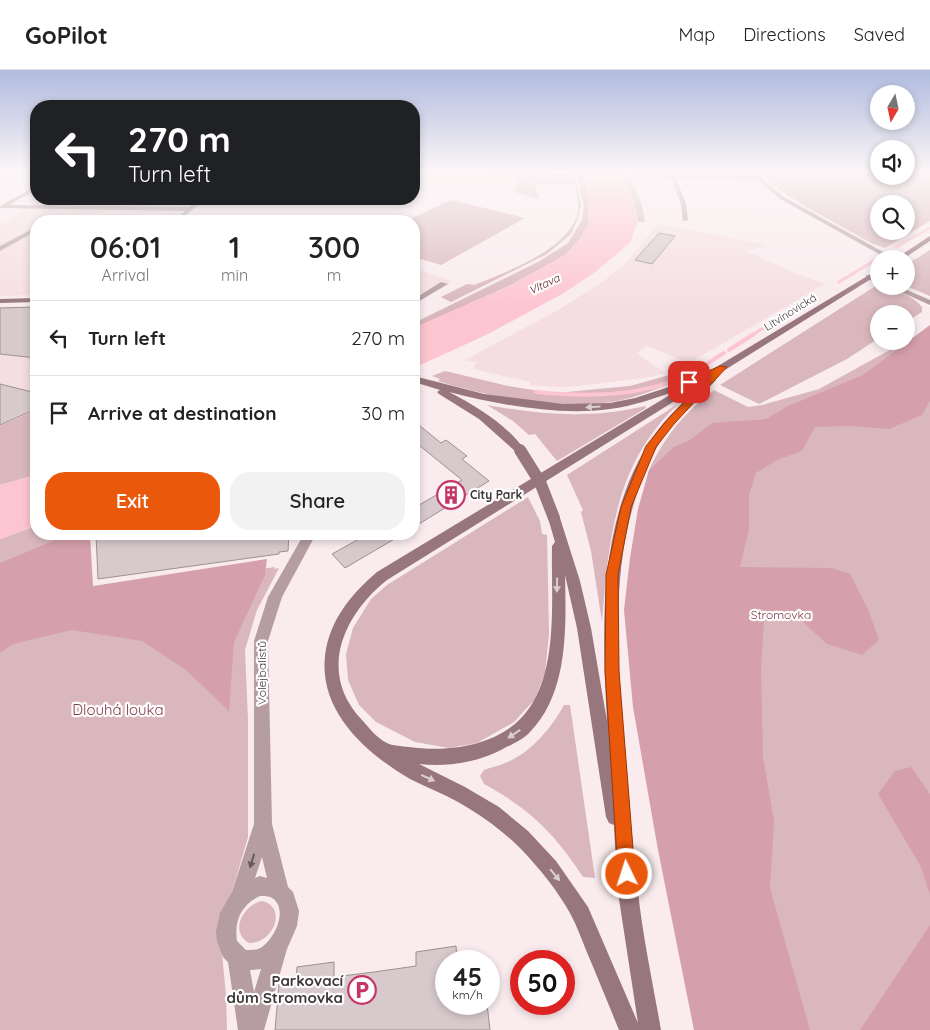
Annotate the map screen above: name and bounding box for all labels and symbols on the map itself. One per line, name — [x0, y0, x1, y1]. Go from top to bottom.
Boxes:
north arrow — [870, 85, 915, 130]
water label: Vltava — [526, 270, 563, 297]
street label: Litvínovická — [761, 290, 819, 334]
pin — [668, 361, 710, 403]
one-way arrow — [584, 403, 600, 411]
building icon: City Park — [436, 480, 466, 510]
place label: City Park — [470, 487, 523, 502]
one-way arrow — [553, 577, 561, 593]
park label: Stromovka — [751, 607, 811, 622]
street label: Volejbalistů — [254, 641, 269, 705]
park label: Dlouhá louka — [72, 700, 164, 719]
one-way arrow — [507, 729, 520, 738]
one-way arrow — [421, 774, 435, 782]
position arrow — [600, 847, 652, 899]
one-way arrow — [247, 853, 255, 868]
one-way arrow — [550, 869, 561, 882]
speed limit sign: 50 — [510, 950, 575, 1015]
place label: Parkovací dům Stromovka — [226, 971, 343, 1007]
parking icon: Parkovací dům Stromovka — [347, 975, 377, 1005]

